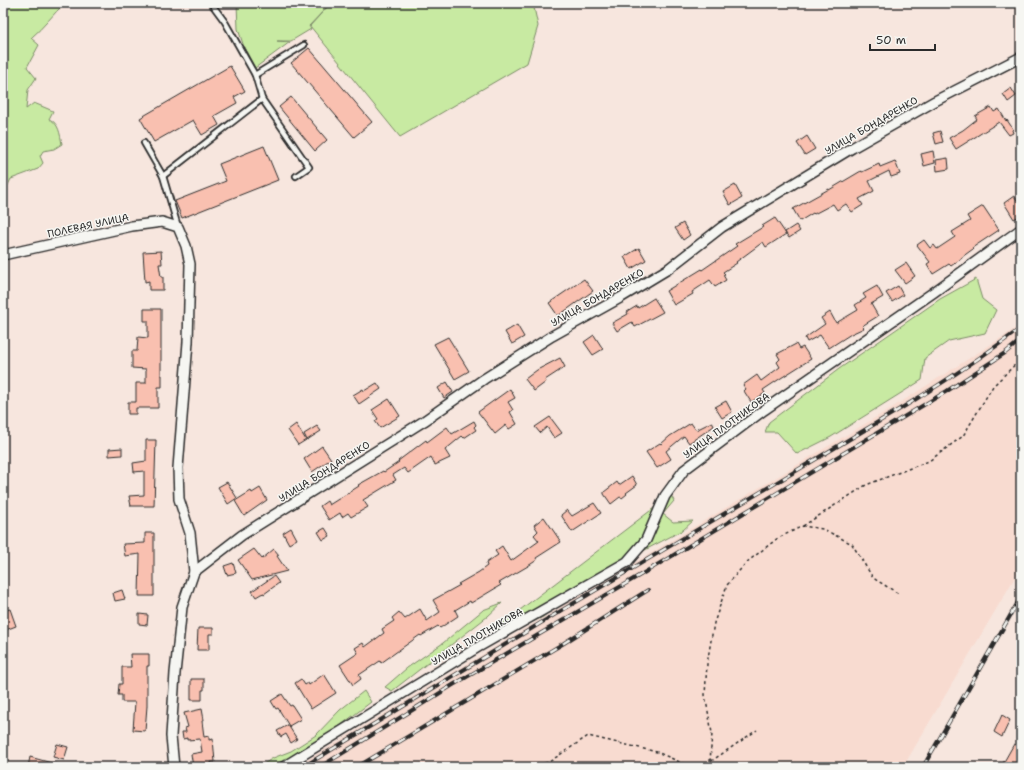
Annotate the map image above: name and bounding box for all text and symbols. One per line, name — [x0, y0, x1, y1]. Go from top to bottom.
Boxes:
scale bar — [870, 26, 935, 52]
text: 50 m — [876, 32, 906, 48]
street label: УЛИЦА БОНДАРЕНКО — [822, 93, 920, 157]
street label: ПОЛЕВАЯ УЛИЦА — [46, 210, 130, 240]
street label: УЛИЦА БОНДАРЕНКО — [548, 265, 646, 329]
street label: УЛИЦА ПЛОТНИКОВА — [681, 390, 772, 461]
street label: УЛИЦА БОНДАРЕНКО — [276, 438, 372, 505]
street label: УЛИЦА ПЛОТНИКОВА — [429, 605, 525, 668]

